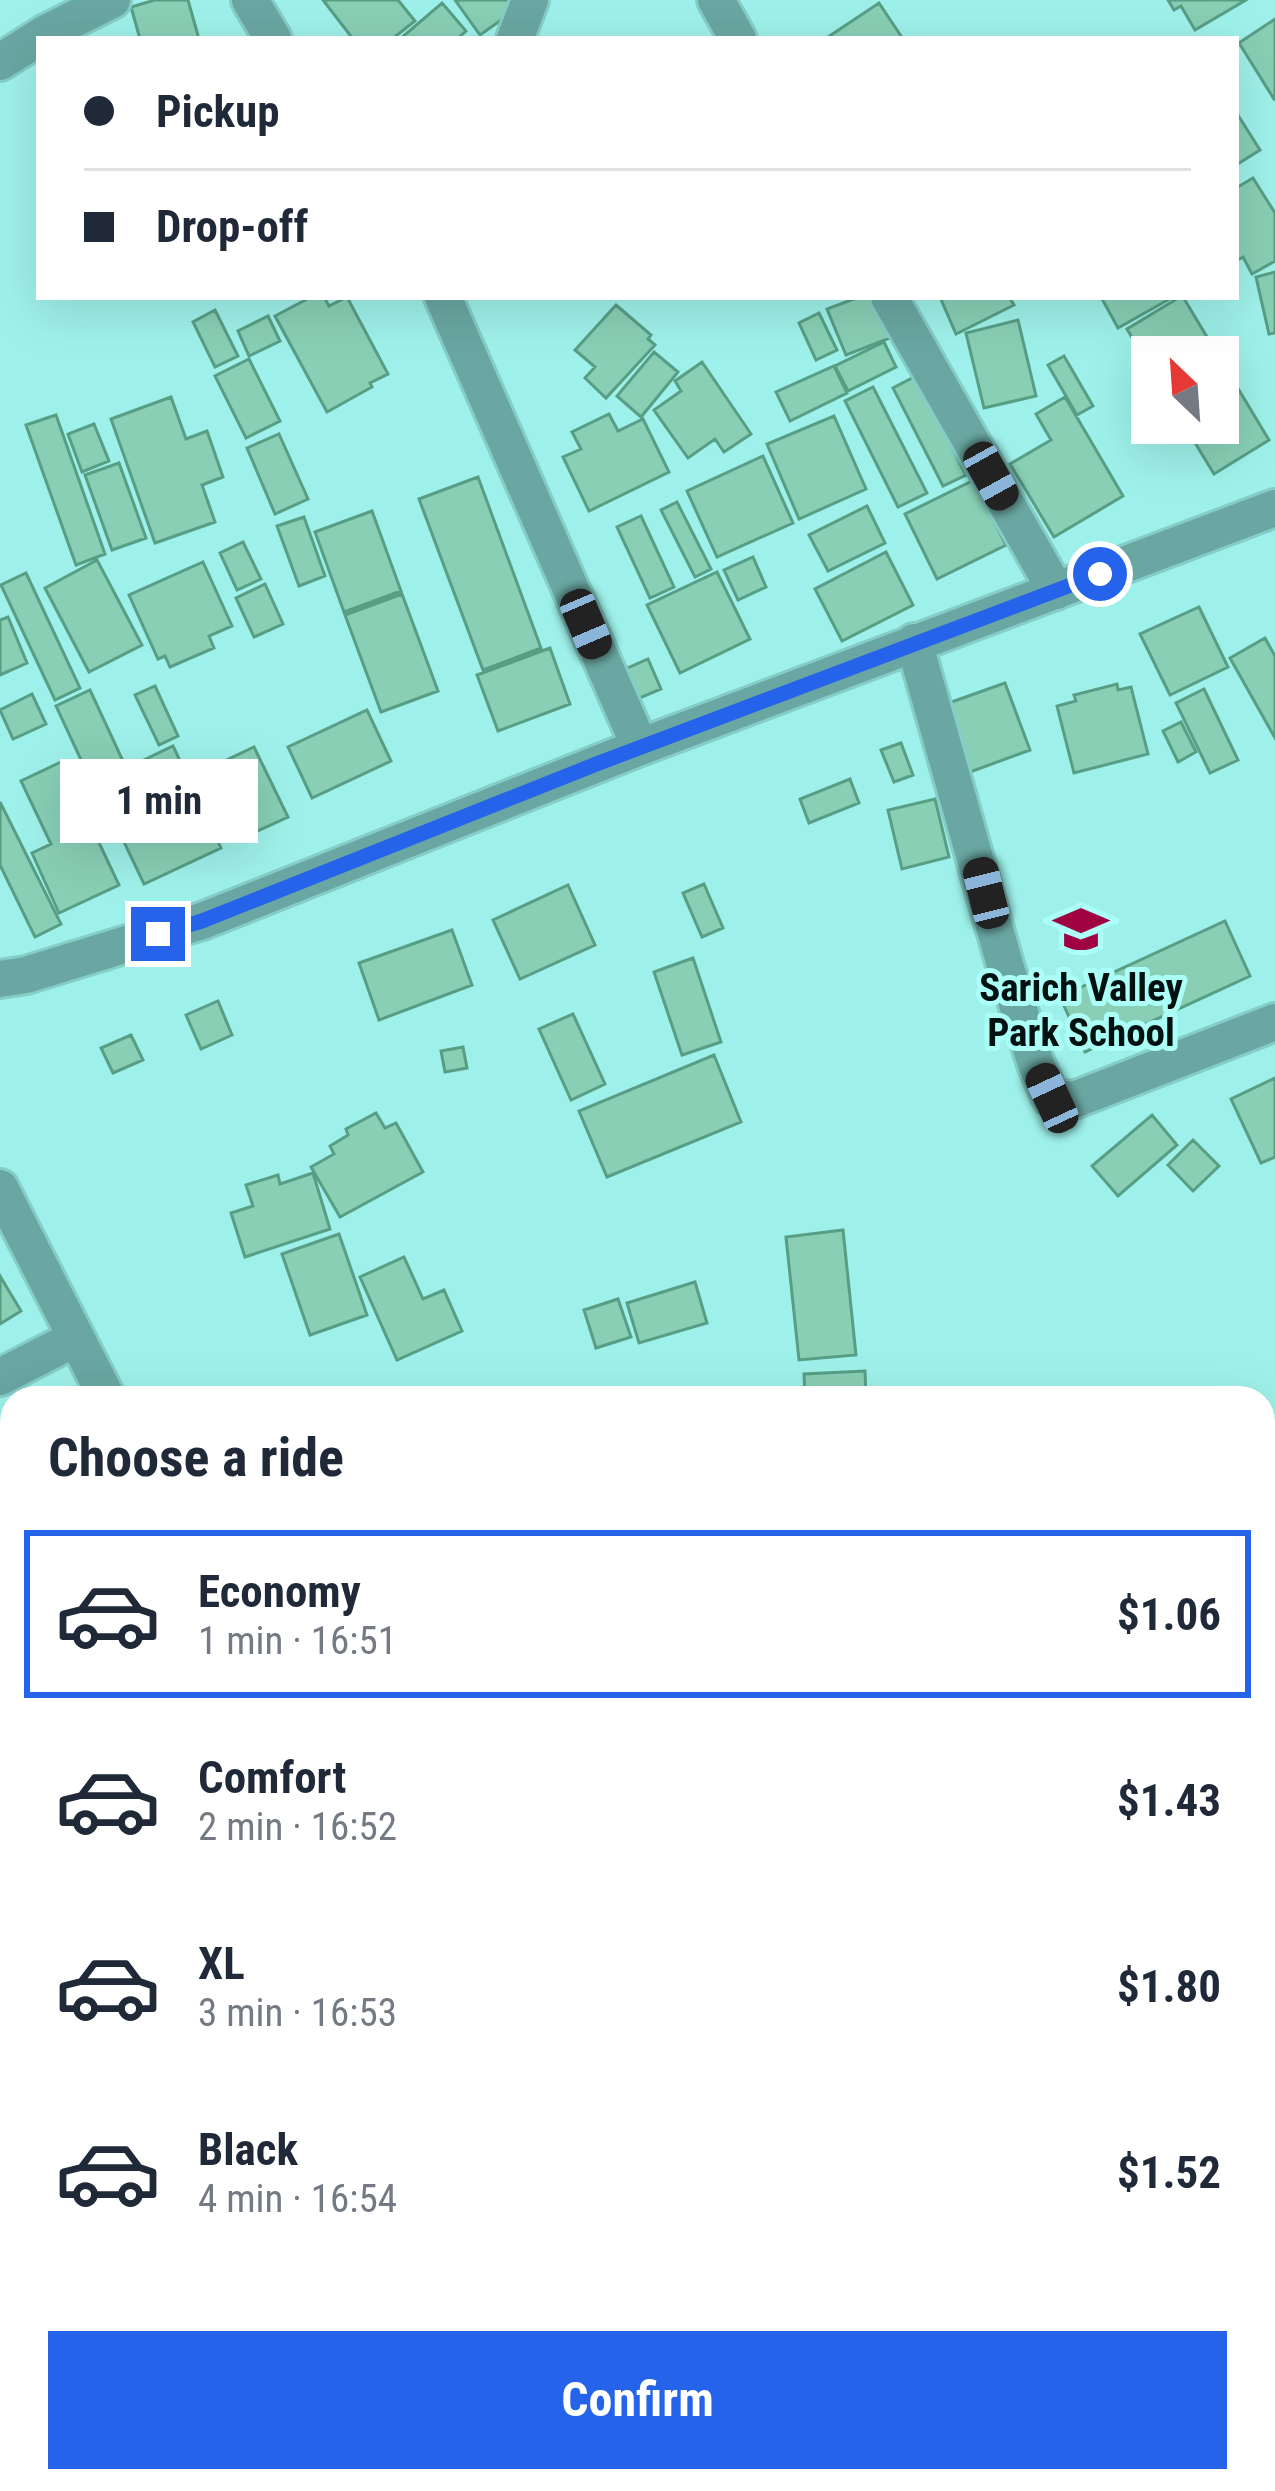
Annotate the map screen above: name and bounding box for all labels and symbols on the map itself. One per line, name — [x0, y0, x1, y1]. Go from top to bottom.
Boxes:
north arrow — [1131, 336, 1239, 444]
car — [958, 436, 1024, 516]
route start — [1073, 547, 1127, 601]
car — [555, 584, 617, 664]
callout: 1 min — [59, 760, 257, 844]
car — [960, 854, 1012, 932]
school or university icon: Sarich Valley Park School — [1052, 900, 1110, 958]
route end — [131, 907, 185, 961]
place label: Sarich Valley Park School — [979, 965, 1183, 1056]
car — [1020, 1058, 1084, 1138]

